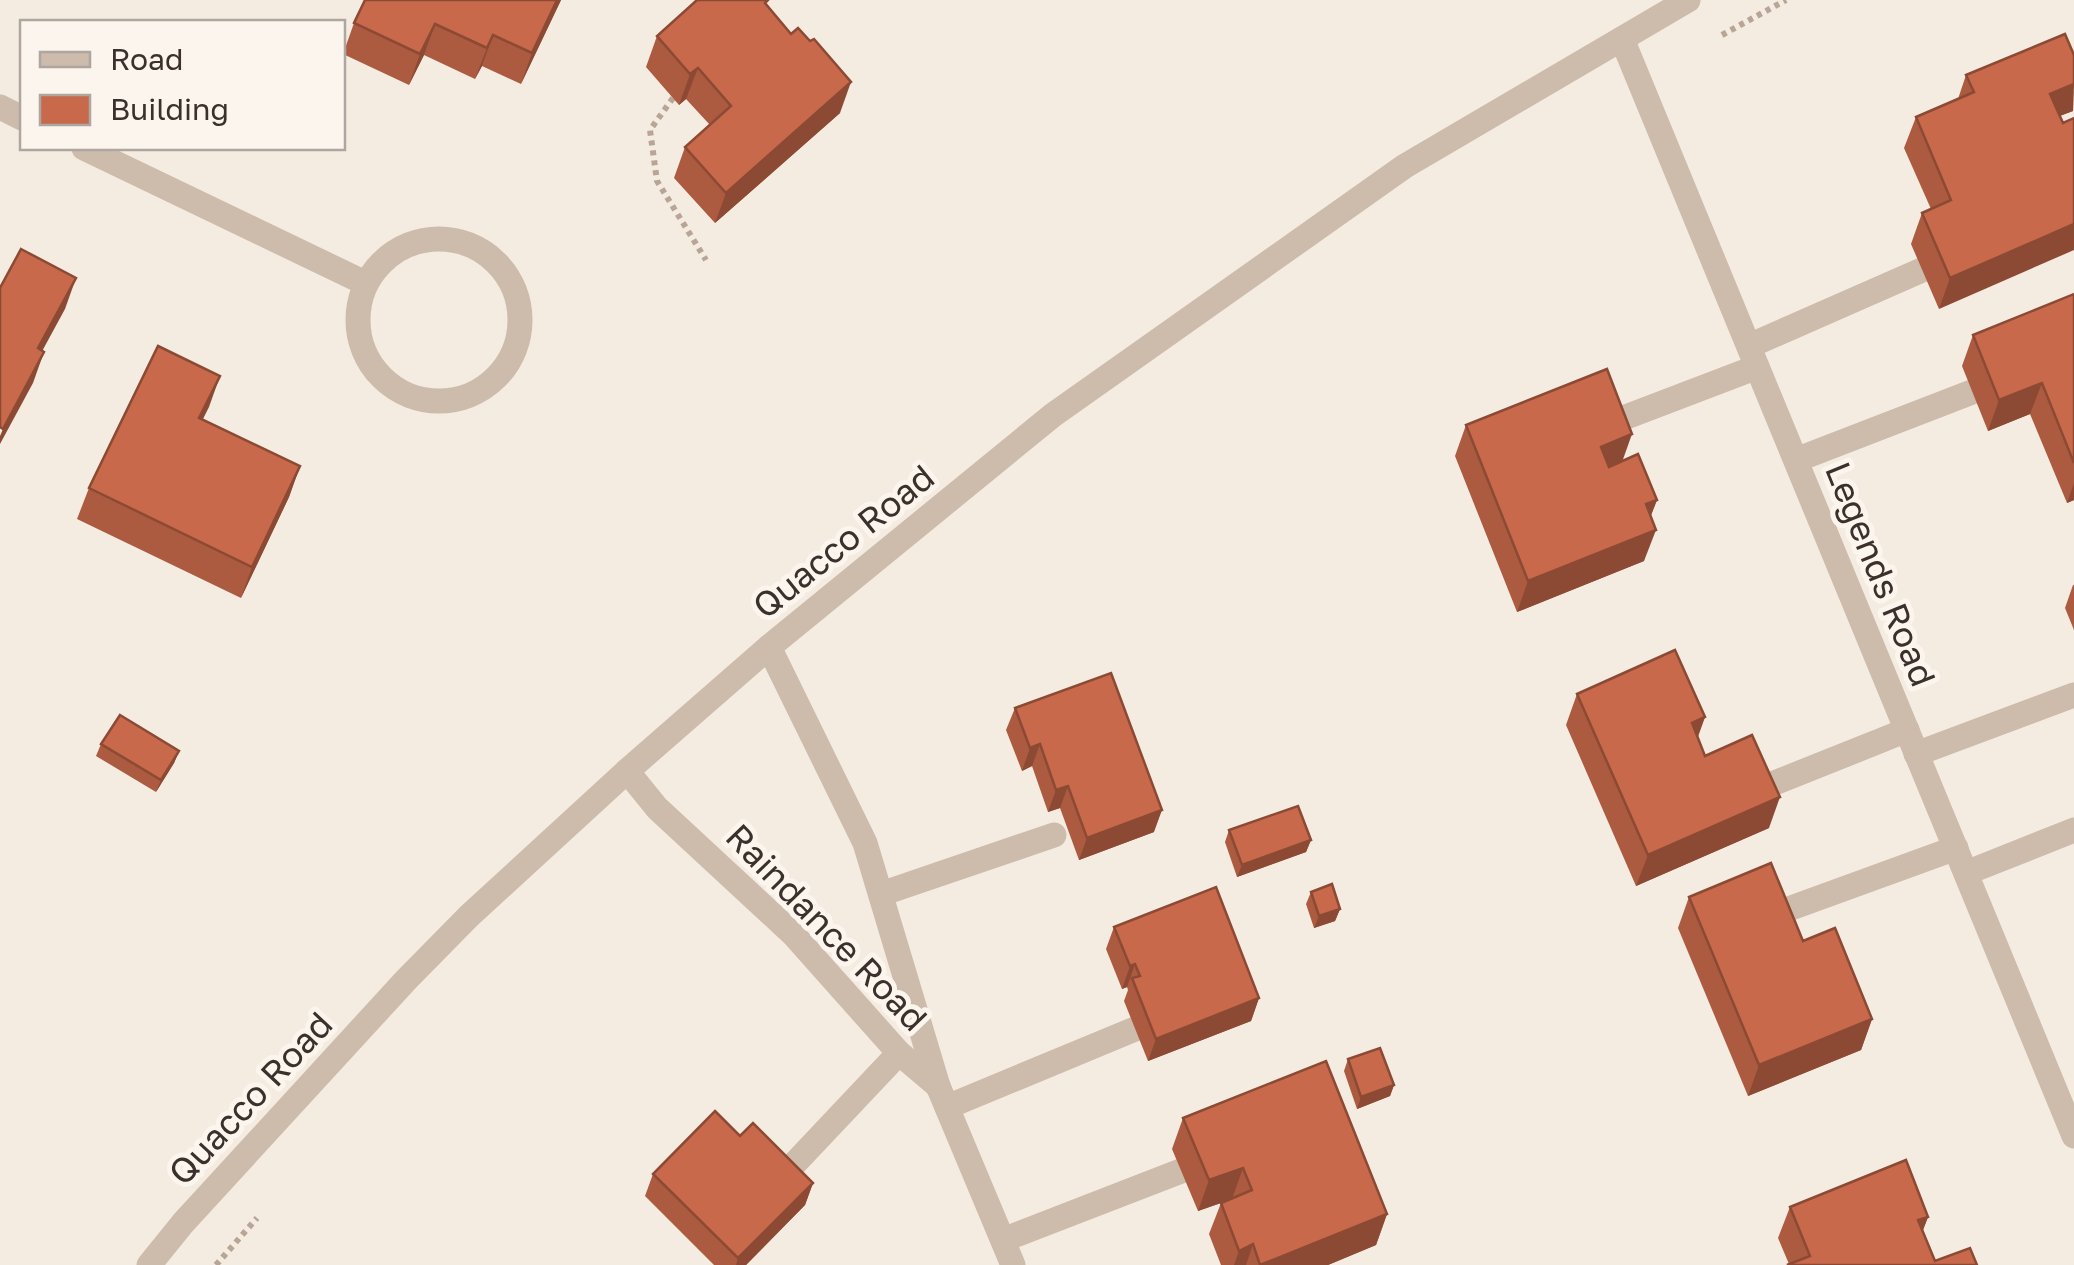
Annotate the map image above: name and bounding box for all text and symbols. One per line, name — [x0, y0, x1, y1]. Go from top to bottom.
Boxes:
legend — [20, 20, 345, 150]
text: Road — [110, 41, 184, 77]
text: Building — [110, 91, 229, 127]
street label: Quacco Road — [744, 455, 942, 627]
street label: Legends Road — [1817, 456, 1945, 692]
street label: Raindance Road — [718, 815, 936, 1039]
street label: Quacco Road — [159, 1003, 341, 1193]

